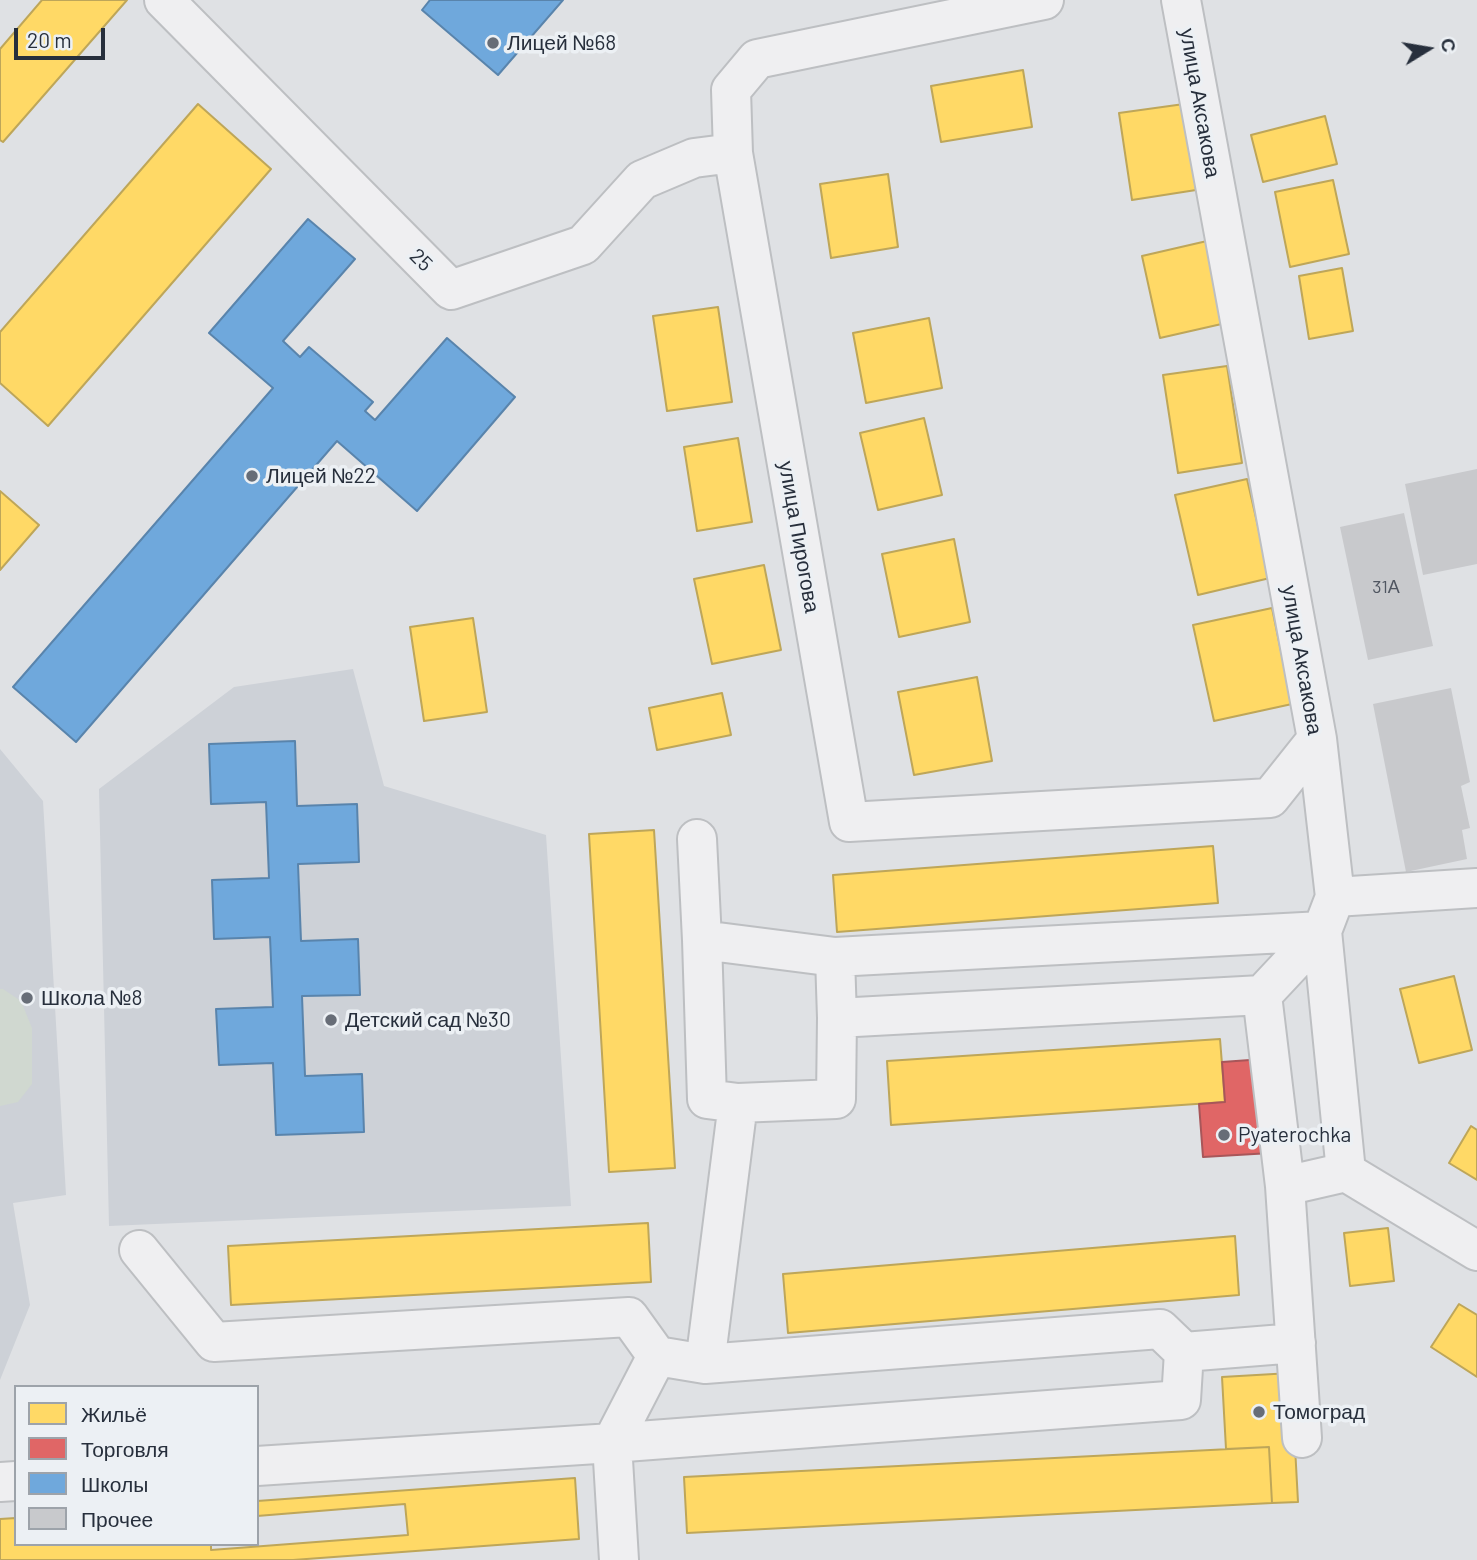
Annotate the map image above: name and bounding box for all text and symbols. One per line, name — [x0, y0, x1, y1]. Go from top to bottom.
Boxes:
scale bar — [18, 14, 108, 58]
north arrow — [1393, 14, 1463, 84]
street label: улица Аксакова — [1174, 26, 1226, 180]
text: 20 m — [27, 27, 72, 52]
place label: Лицей №68 — [507, 30, 616, 56]
marker: Лицей №68 — [485, 35, 501, 51]
text: С — [1437, 36, 1462, 54]
street label: 25 — [404, 243, 438, 277]
street label: улица Пирогова — [773, 459, 825, 615]
place label: Лицей №22 — [266, 463, 376, 489]
marker: Лицей №22 — [244, 468, 260, 484]
house number: 31А — [1372, 576, 1400, 598]
street label: улица Аксакова — [1276, 583, 1328, 737]
place label: Школа №8 — [41, 985, 142, 1011]
marker: Школа №8 — [19, 990, 35, 1006]
place label: Детский сад №30 — [345, 1007, 511, 1033]
marker: Детский сад №30 — [323, 1012, 339, 1028]
place label: Pyaterochka — [1238, 1122, 1351, 1148]
marker: Pyaterochka — [1216, 1127, 1232, 1143]
legend — [14, 1385, 259, 1546]
place label: Томоград — [1273, 1399, 1365, 1425]
text: Жильё — [81, 1401, 147, 1426]
marker: Томоград — [1251, 1404, 1267, 1420]
text: Торговля — [81, 1436, 169, 1461]
text: Школы — [81, 1471, 148, 1496]
text: Прочее — [81, 1506, 153, 1531]

